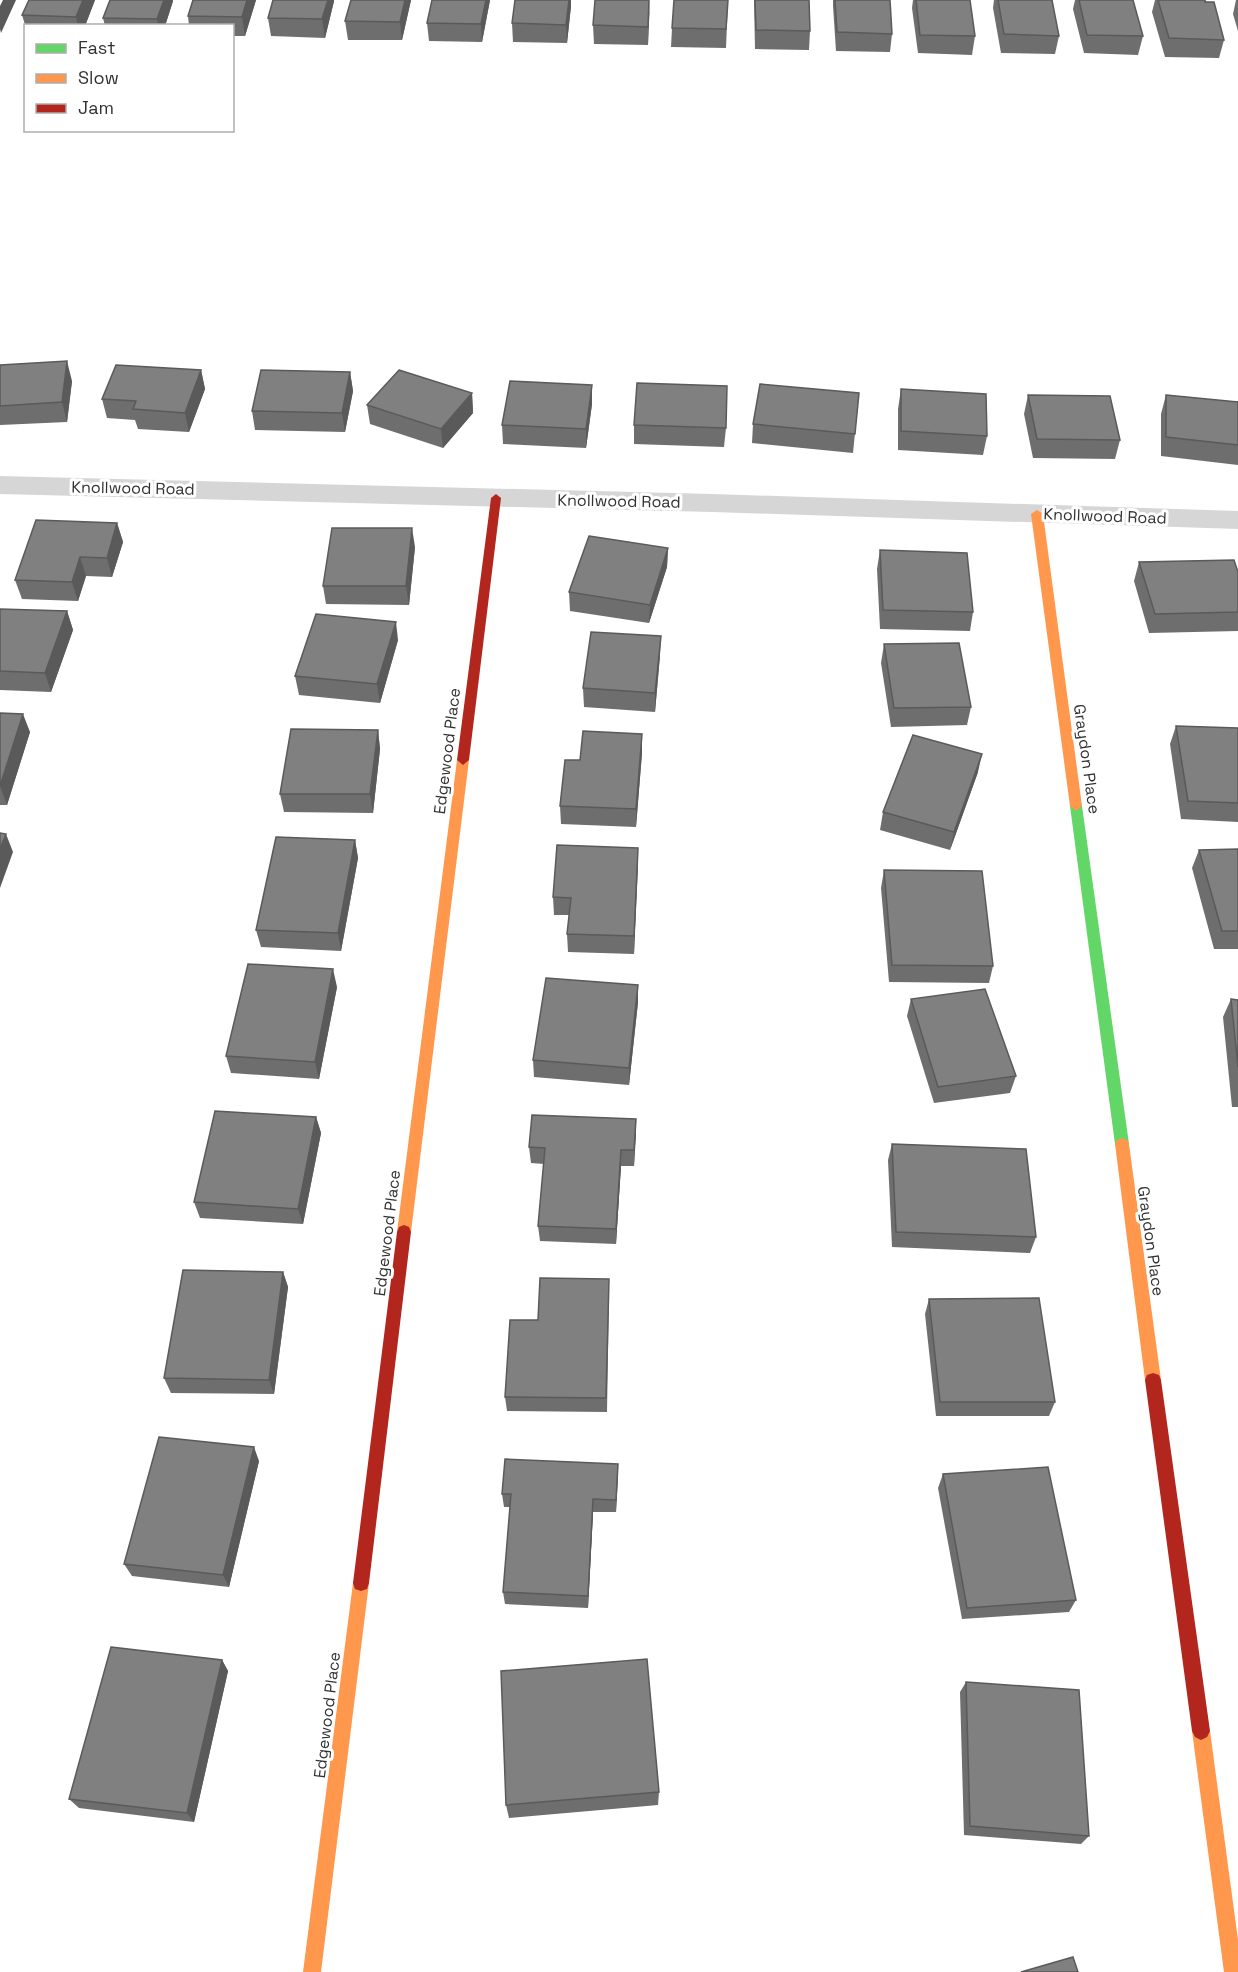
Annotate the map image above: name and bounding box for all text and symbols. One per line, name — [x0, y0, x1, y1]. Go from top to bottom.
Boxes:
legend — [24, 24, 234, 132]
text: Fast — [78, 36, 115, 59]
text: Slow — [78, 66, 119, 89]
text: Jam — [78, 96, 114, 119]
street label: Knollwood Road — [71, 476, 195, 500]
street label: Knollwood Road — [557, 489, 681, 513]
street label: Knollwood Road — [1043, 503, 1167, 529]
street label: Edgewood Place — [429, 687, 465, 815]
street label: Graydon Place — [1069, 703, 1105, 815]
street label: Edgewood Place — [369, 1169, 405, 1297]
street label: Graydon Place — [1133, 1185, 1169, 1297]
street label: Edgewood Place — [309, 1651, 345, 1779]

